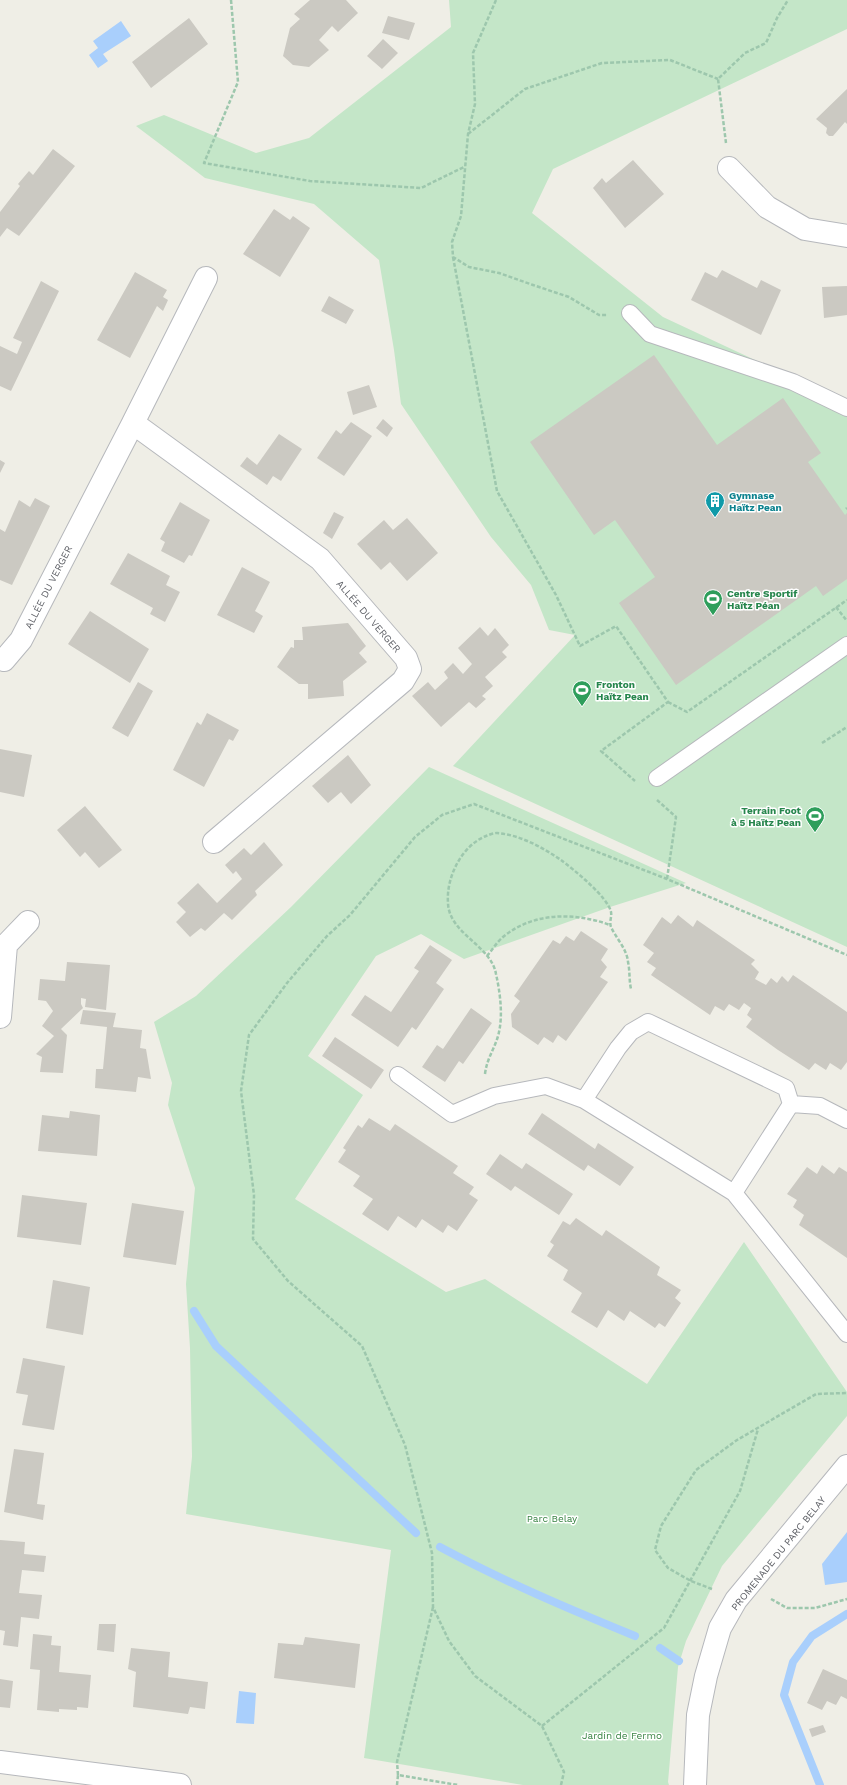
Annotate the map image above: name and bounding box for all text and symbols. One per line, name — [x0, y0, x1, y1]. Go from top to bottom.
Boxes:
building icon: Gymnase Haïtz Pean — [704, 490, 726, 518]
place label: Gymnase Haïtz Pean — [729, 490, 782, 513]
street label: ALLÉE DU VERGER — [23, 544, 74, 631]
street label: ALLÉE DU VERGER — [334, 578, 403, 655]
sports icon: Centre Sportif Haïtz Péan — [702, 588, 724, 616]
place label: Centre Sportif Haïtz Péan — [727, 588, 798, 611]
sports icon: Fronton Haïtz Pean — [571, 679, 593, 707]
place label: Fronton Haïtz Pean — [596, 679, 649, 702]
place label: Terrain Foot à 5 Haïtz Pean — [731, 805, 802, 828]
sports icon: Terrain Foot à 5 Haïtz Pean — [804, 805, 826, 833]
street label: PROMENADE DU PARC BELAY — [729, 1494, 828, 1612]
park label: Parc Belay — [527, 1513, 578, 1524]
park label: Jardin de Fermo — [582, 1730, 662, 1741]

